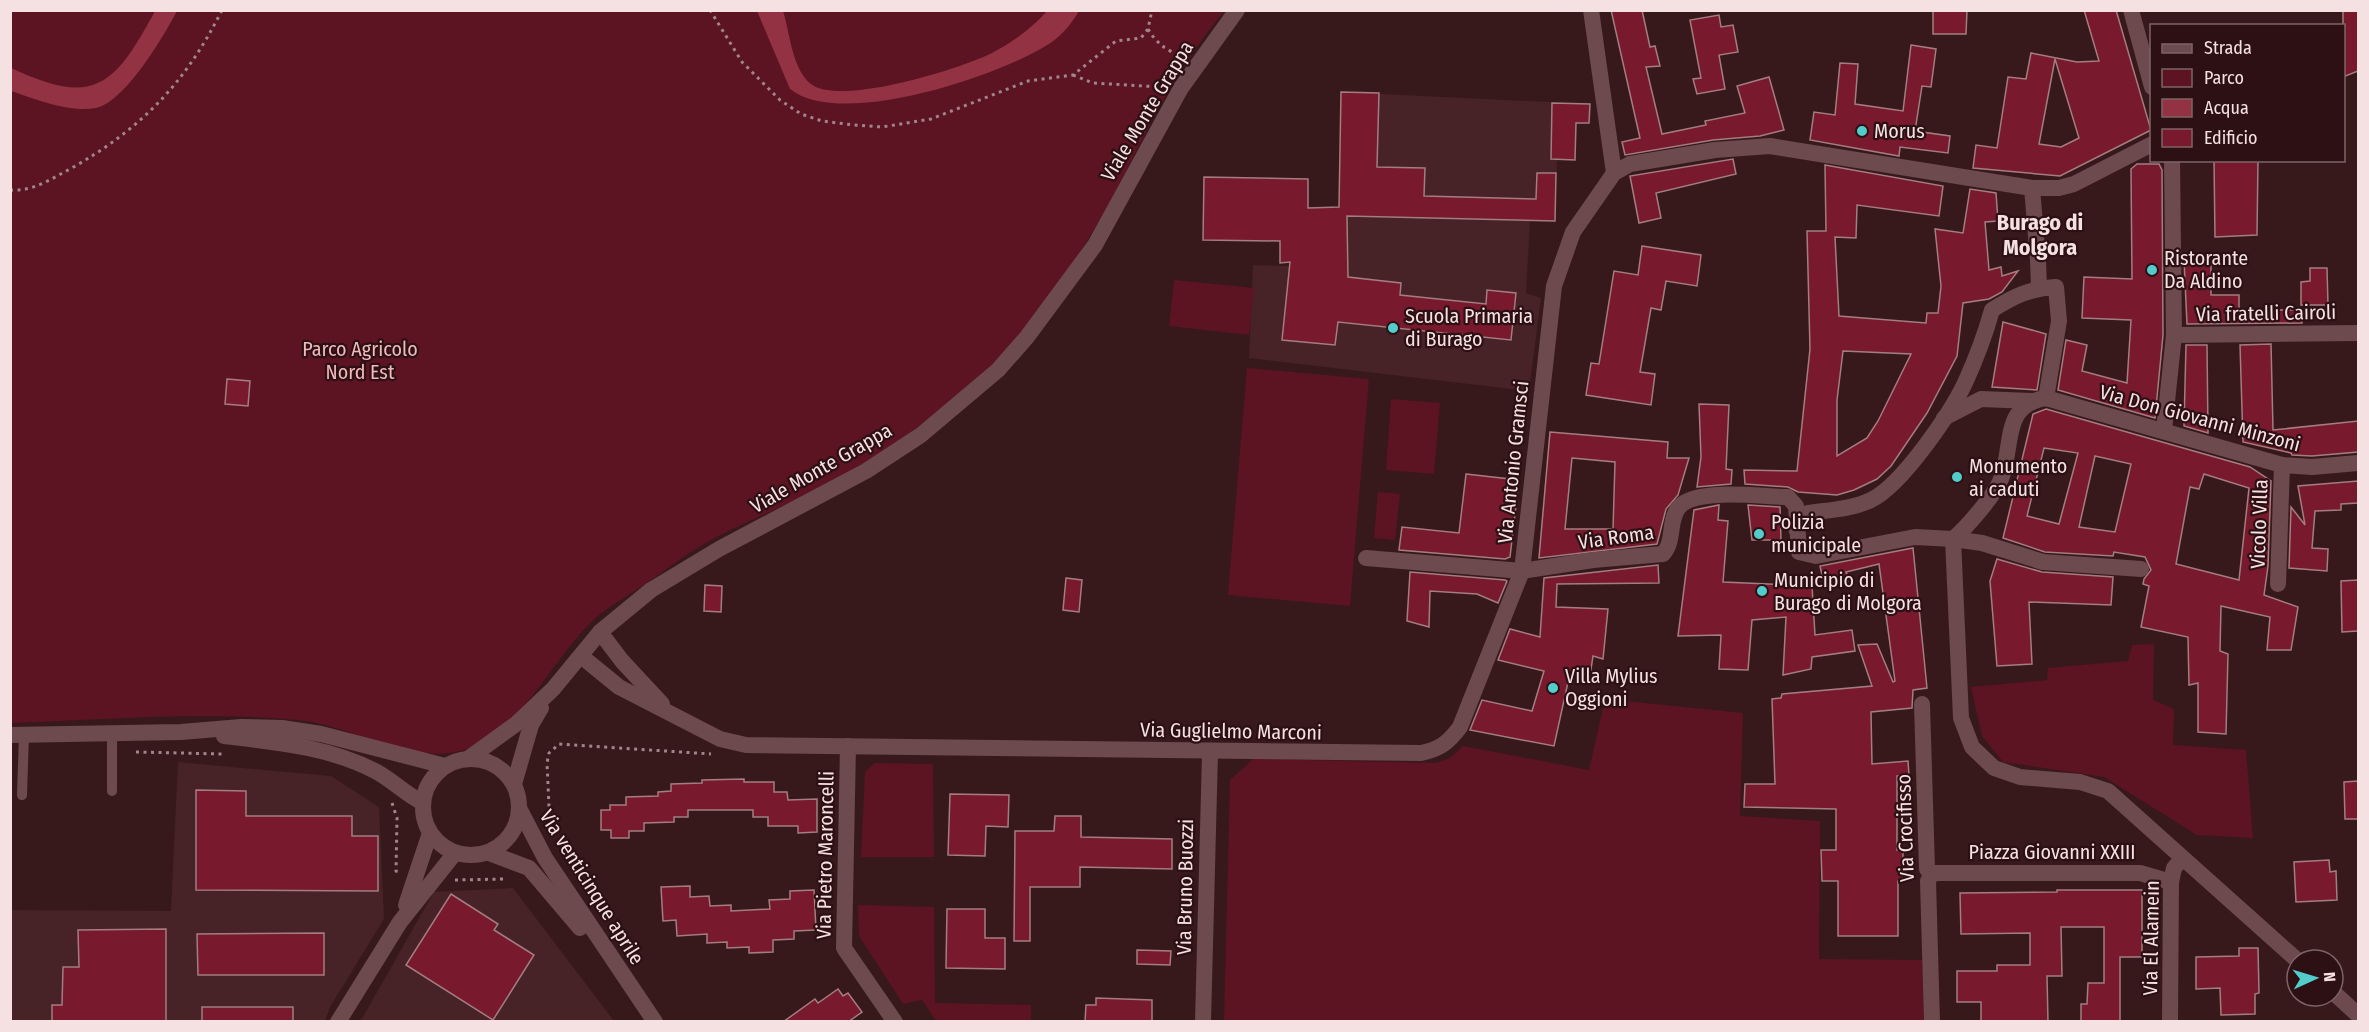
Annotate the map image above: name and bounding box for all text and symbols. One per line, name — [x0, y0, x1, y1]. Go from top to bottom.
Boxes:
legend — [2150, 24, 2345, 162]
street label: Viale Monte Grappa — [1096, 37, 1198, 185]
text: Strada — [2204, 37, 2252, 59]
text: Parco — [2204, 67, 2244, 89]
text: Acqua — [2204, 97, 2249, 119]
place label: Morus — [1874, 119, 1925, 143]
marker: Morus — [1855, 124, 1869, 138]
text: Edificio — [2204, 127, 2257, 149]
district label: Burago di Molgora — [1997, 209, 2083, 261]
place label: Ristorante Da Aldino — [2164, 246, 2248, 293]
marker: Ristorante Da Aldino — [2145, 263, 2159, 277]
street label: Via fratelli Cairoli — [2196, 300, 2336, 326]
place label: Scuola Primaria di Burago — [1405, 304, 1533, 351]
marker: Scuola Primaria di Burago — [1386, 321, 1400, 335]
park label: Parco Agricolo Nord Est — [302, 337, 418, 384]
street label: Via Antonio Gramsci — [1493, 379, 1533, 545]
street label: Via Don Giovanni Minzoni — [2097, 380, 2303, 456]
street label: Viale Monte Grappa — [746, 418, 896, 518]
place label: Monumento ai caduti — [1969, 454, 2067, 501]
marker: Monumento ai caduti — [1950, 470, 1964, 484]
street label: Vicolo Villa — [2245, 479, 2273, 569]
place label: Polizia municipale — [1771, 510, 1861, 557]
street label: Via Roma — [1577, 520, 1655, 554]
marker: Polizia municipale — [1752, 527, 1766, 541]
place label: Municipio di Burago di Molgora — [1774, 568, 1922, 615]
marker: Municipio di Burago di Molgora — [1755, 584, 1769, 598]
place label: Villa Mylius Oggioni — [1565, 664, 1658, 711]
marker: Villa Mylius Oggioni — [1546, 681, 1560, 695]
street label: Via Guglielmo Marconi — [1140, 717, 1322, 745]
street label: Via Pietro Maroncelli — [812, 771, 838, 939]
street label: Via Crocifisso — [1891, 774, 1919, 882]
street label: Via venticinque aprile — [535, 805, 649, 969]
street label: Via Bruno Buozzi — [1172, 819, 1198, 955]
street label: Piazza Giovanni XXIII — [1969, 840, 2135, 864]
street label: Via El Alamein — [2138, 880, 2164, 996]
north arrow — [2285, 948, 2345, 1008]
text: N — [2320, 972, 2339, 982]

